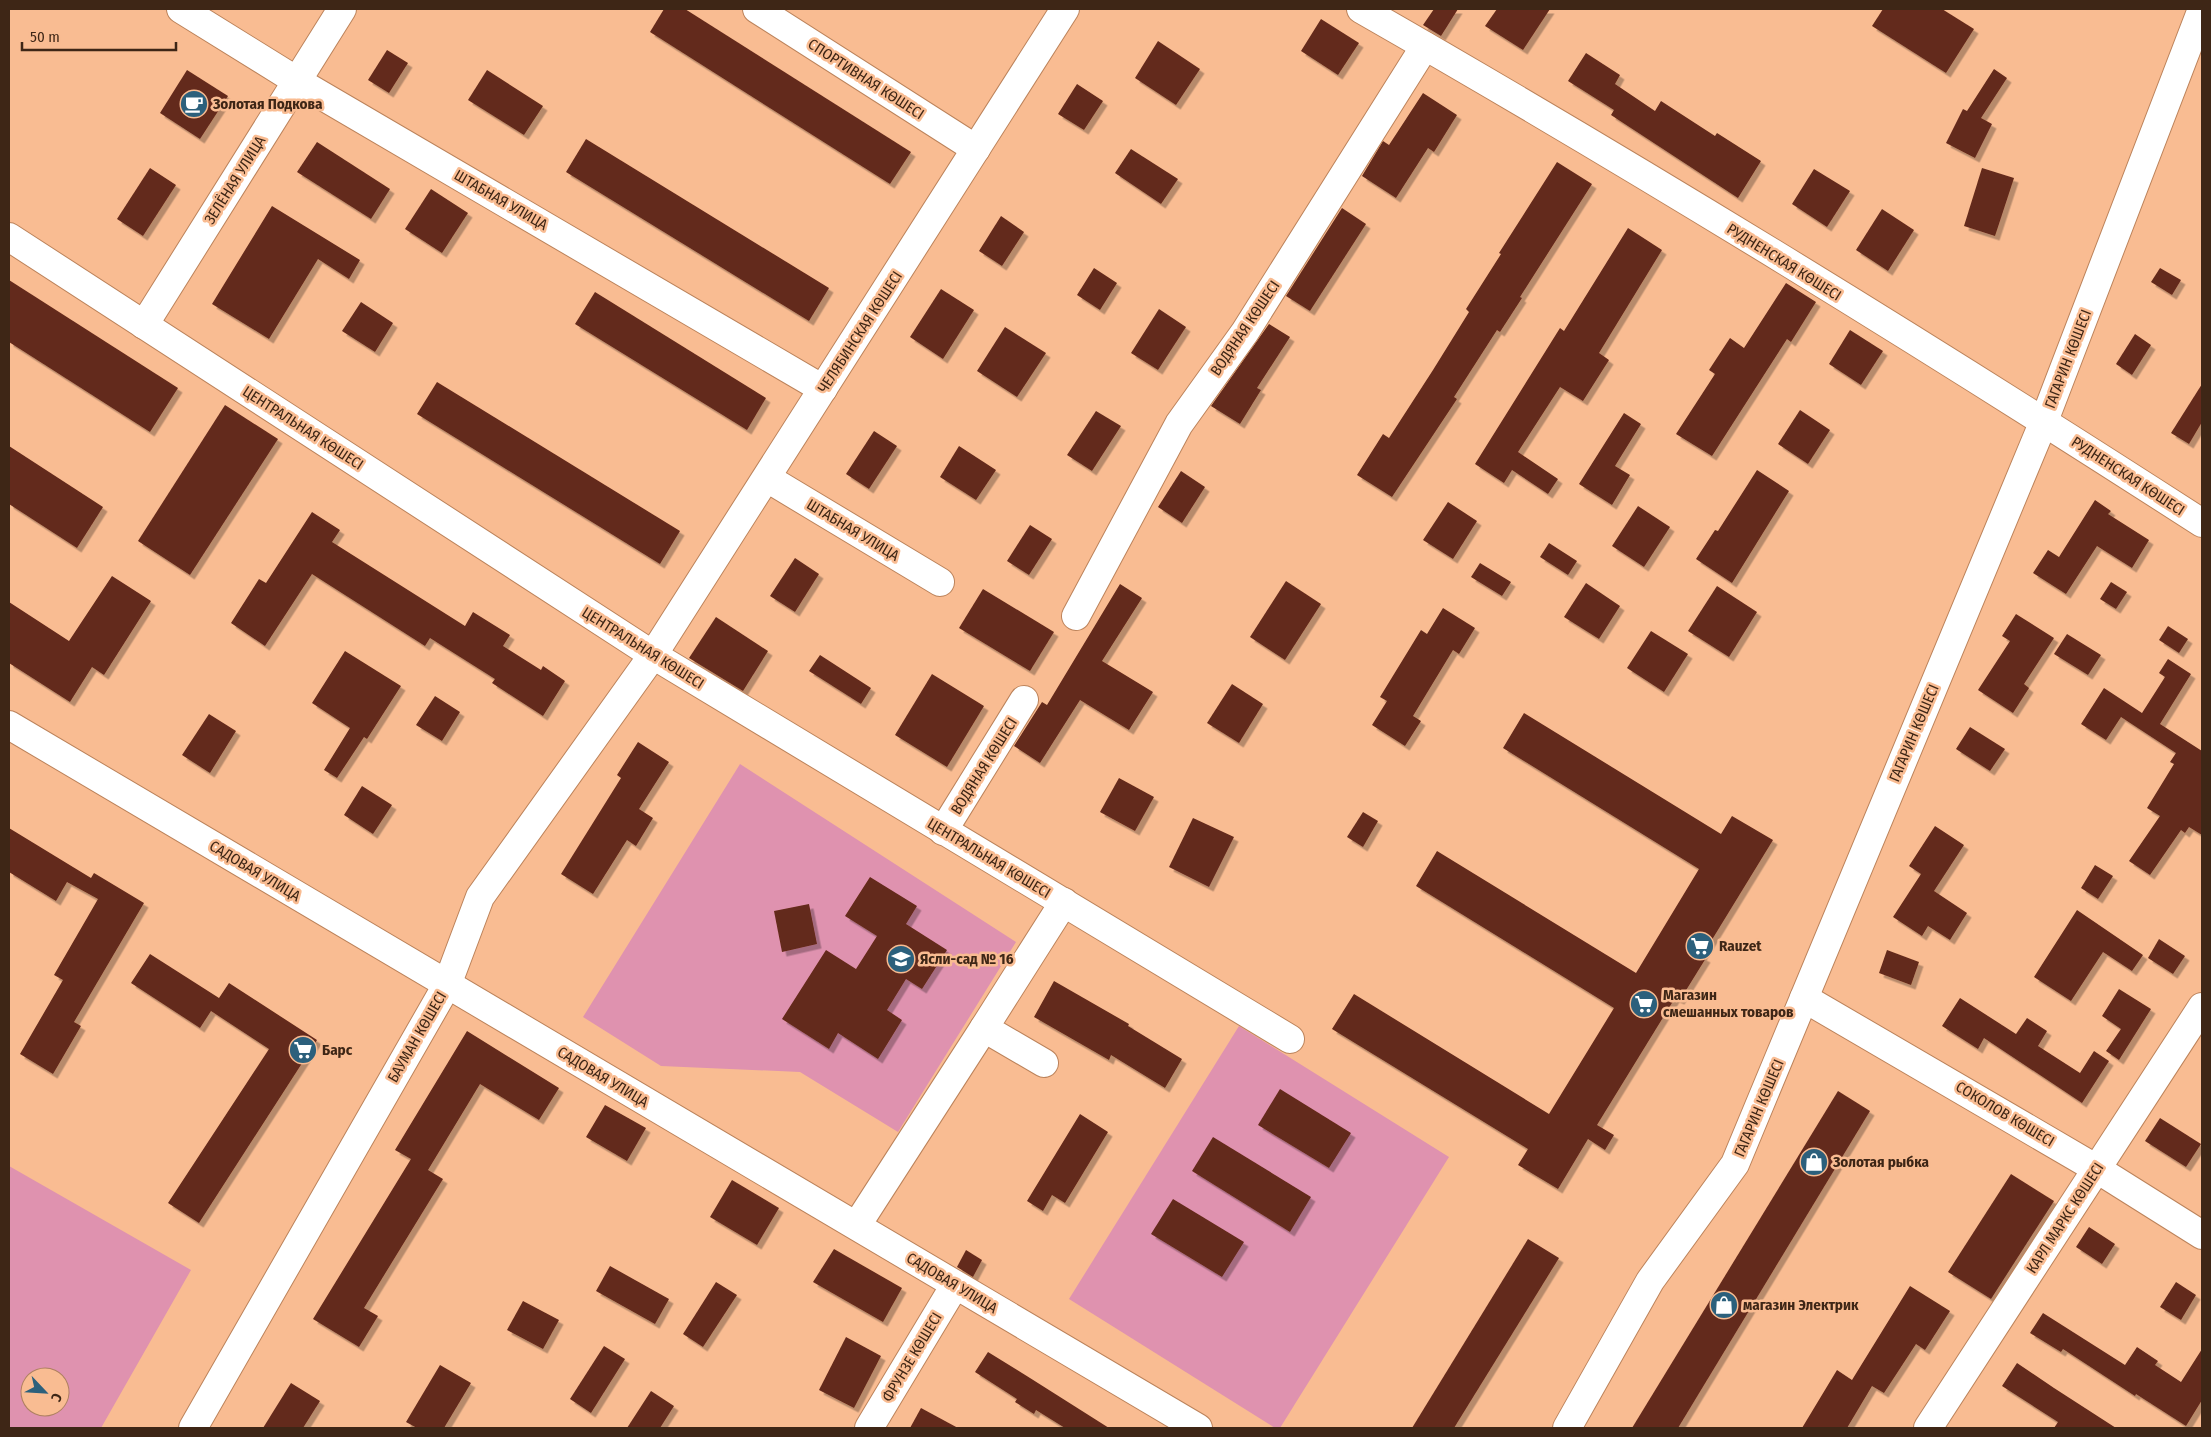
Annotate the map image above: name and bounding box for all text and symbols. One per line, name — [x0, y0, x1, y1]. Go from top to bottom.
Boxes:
scale bar — [22, 20, 176, 52]
text: 50 m — [30, 28, 60, 46]
street label: СПОРТИВНАЯ КӨШЕСІ — [805, 35, 927, 123]
cafe icon: Золотая Подкова — [179, 89, 209, 119]
place label: Золотая Подкова — [212, 95, 323, 113]
street label: ЗЕЛЁНАЯ УЛИЦА — [201, 132, 269, 227]
street label: ШТАБНАЯ УЛИЦА — [451, 166, 551, 234]
street label: РУДНЕНСКАЯ КӨШЕСІ — [1724, 220, 1844, 304]
street label: ЧЕЛЯБИНСКАЯ КӨШЕСІ — [814, 268, 906, 396]
street label: ВОДЯНАЯ КӨШЕСІ — [1207, 277, 1283, 379]
street label: ГАГАРИН КӨШЕСІ — [2041, 307, 2095, 411]
street label: ЦЕНТРАЛЬНАЯ КӨШЕСІ — [239, 382, 367, 474]
street label: РУДНЕНСКАЯ КӨШЕСІ — [2068, 433, 2188, 519]
street label: ШТАБНАЯ УЛИЦА — [803, 495, 903, 565]
street label: ЦЕНТРАЛЬНАЯ КӨШЕСІ — [579, 603, 707, 693]
street label: ГАГАРИН КӨШЕСІ — [1885, 682, 1943, 784]
street label: ВОДЯНАЯ КӨШЕСІ — [947, 714, 1021, 818]
street label: ЦЕНТРАЛЬНАЯ КӨШЕСІ — [924, 814, 1054, 902]
street label: САДОВАЯ УЛИЦА — [206, 837, 304, 905]
supermarket icon: Rauzet — [1685, 931, 1715, 961]
place label: Rauzet — [1719, 937, 1762, 955]
school or university icon: Ясли-сад № 16 — [886, 944, 916, 974]
place label: Ясли-сад № 16 — [920, 950, 1014, 968]
place label: Магазин смешанных товаров — [1663, 986, 1794, 1021]
street label: БАУМАН КӨШЕСІ — [384, 988, 450, 1086]
supermarket icon: Магазин смешанных товаров — [1629, 989, 1659, 1019]
supermarket icon: Барс — [288, 1035, 318, 1065]
place label: Барс — [322, 1041, 353, 1059]
street label: САДОВАЯ УЛИЦА — [554, 1043, 652, 1111]
street label: ГАГАРИН КӨШЕСІ — [1730, 1057, 1788, 1159]
street label: СОКОЛОВ КӨШЕСІ — [1953, 1078, 2057, 1150]
shop icon: Золотая рыбка — [1799, 1147, 1829, 1177]
place label: Золотая рыбка — [1832, 1153, 1929, 1171]
street label: КАРЛ МАРКС КӨШЕСІ — [2022, 1159, 2108, 1277]
street label: САДОВАЯ УЛИЦА — [903, 1249, 1001, 1317]
shop icon: магазин Электрик — [1709, 1290, 1739, 1320]
place label: магазин Электрик — [1743, 1296, 1859, 1314]
street label: ФРУНЗЕ КӨШЕСІ — [878, 1309, 946, 1405]
north arrow — [20, 1367, 70, 1417]
text: С — [47, 1390, 66, 1405]

